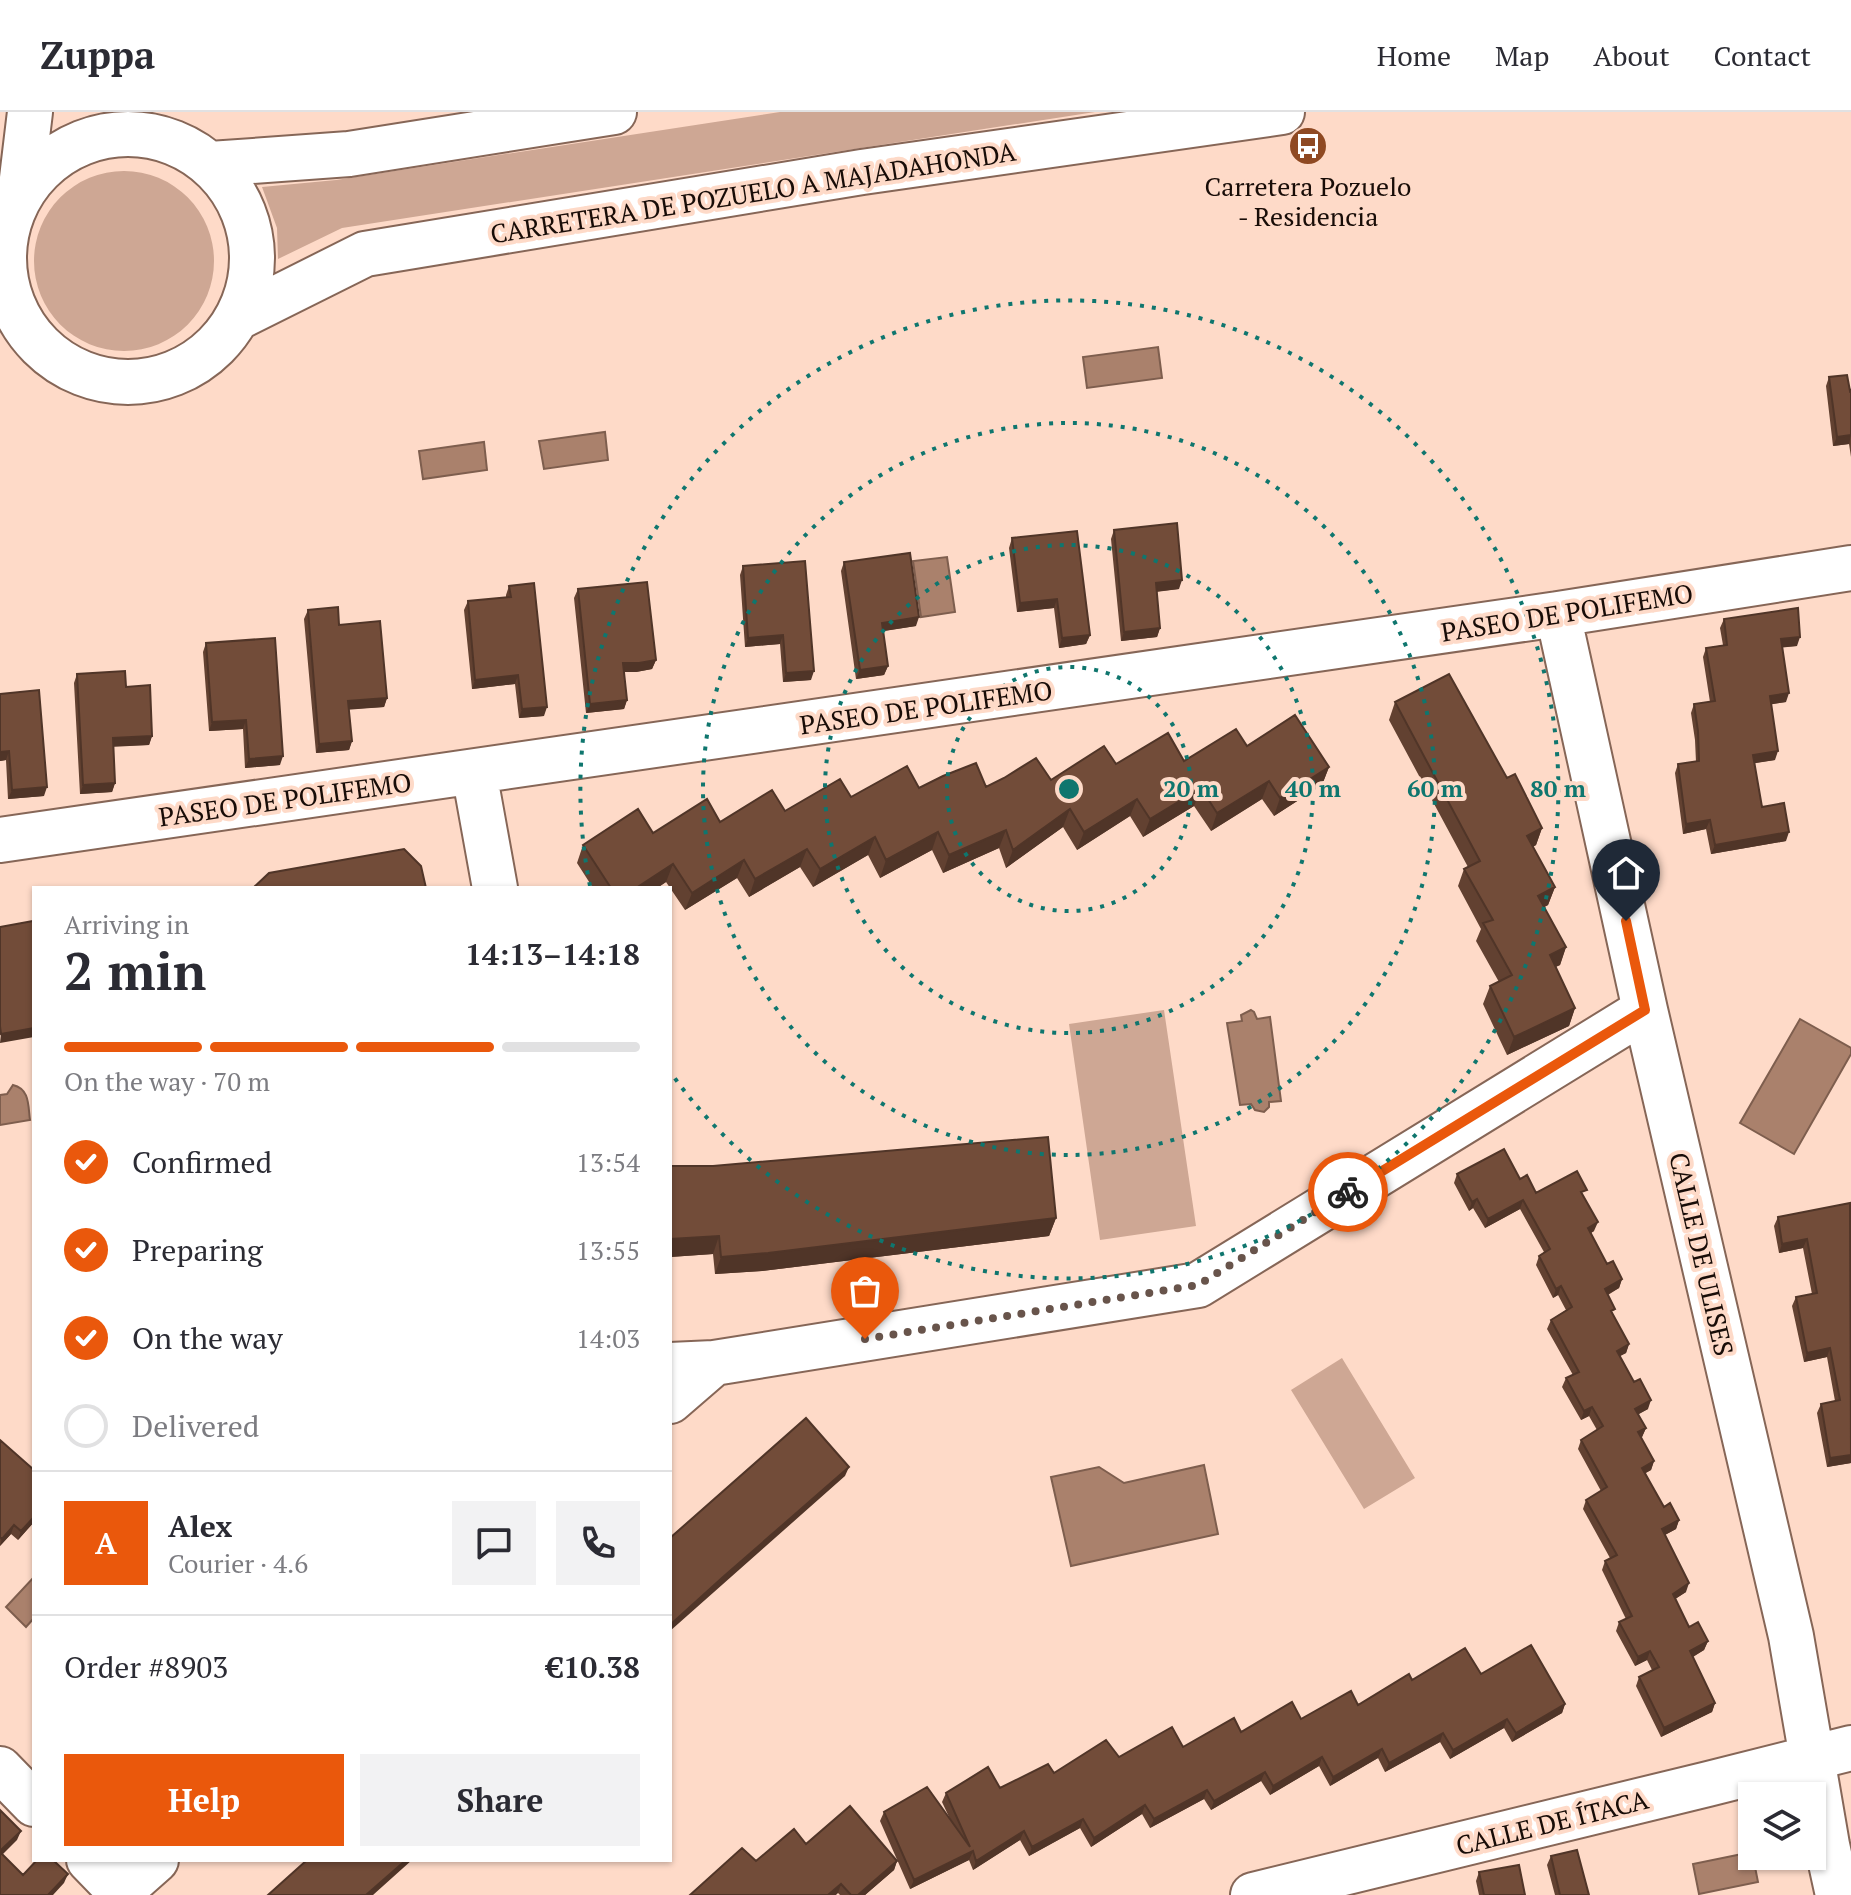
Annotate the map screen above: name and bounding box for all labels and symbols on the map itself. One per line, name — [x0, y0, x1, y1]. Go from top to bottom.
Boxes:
bus stop icon: Carretera Pozuelo - Residencia — [1287, 125, 1329, 167]
street label: CARRETERA DE POZUELO A MAJADAHONDA — [488, 134, 1018, 250]
place label: Carretera Pozuelo - Residencia — [1205, 169, 1411, 233]
street label: PASEO DE POLIFEMO — [1439, 575, 1695, 649]
street label: PASEO DE POLIFEMO — [798, 672, 1054, 742]
street label: PASEO DE POLIFEMO — [157, 764, 413, 834]
text: 20 m — [1163, 772, 1219, 804]
text: 40 m — [1285, 772, 1341, 804]
text: 60 m — [1407, 772, 1463, 804]
text: 80 m — [1530, 772, 1586, 804]
centre of rings — [1055, 775, 1083, 803]
pin — [1592, 839, 1660, 921]
street label: CALLE DE ULISES — [1662, 1149, 1742, 1359]
courier — [1308, 1152, 1388, 1232]
pin — [831, 1257, 899, 1339]
street label: CALLE DE ÍTACA — [1452, 1782, 1652, 1862]

